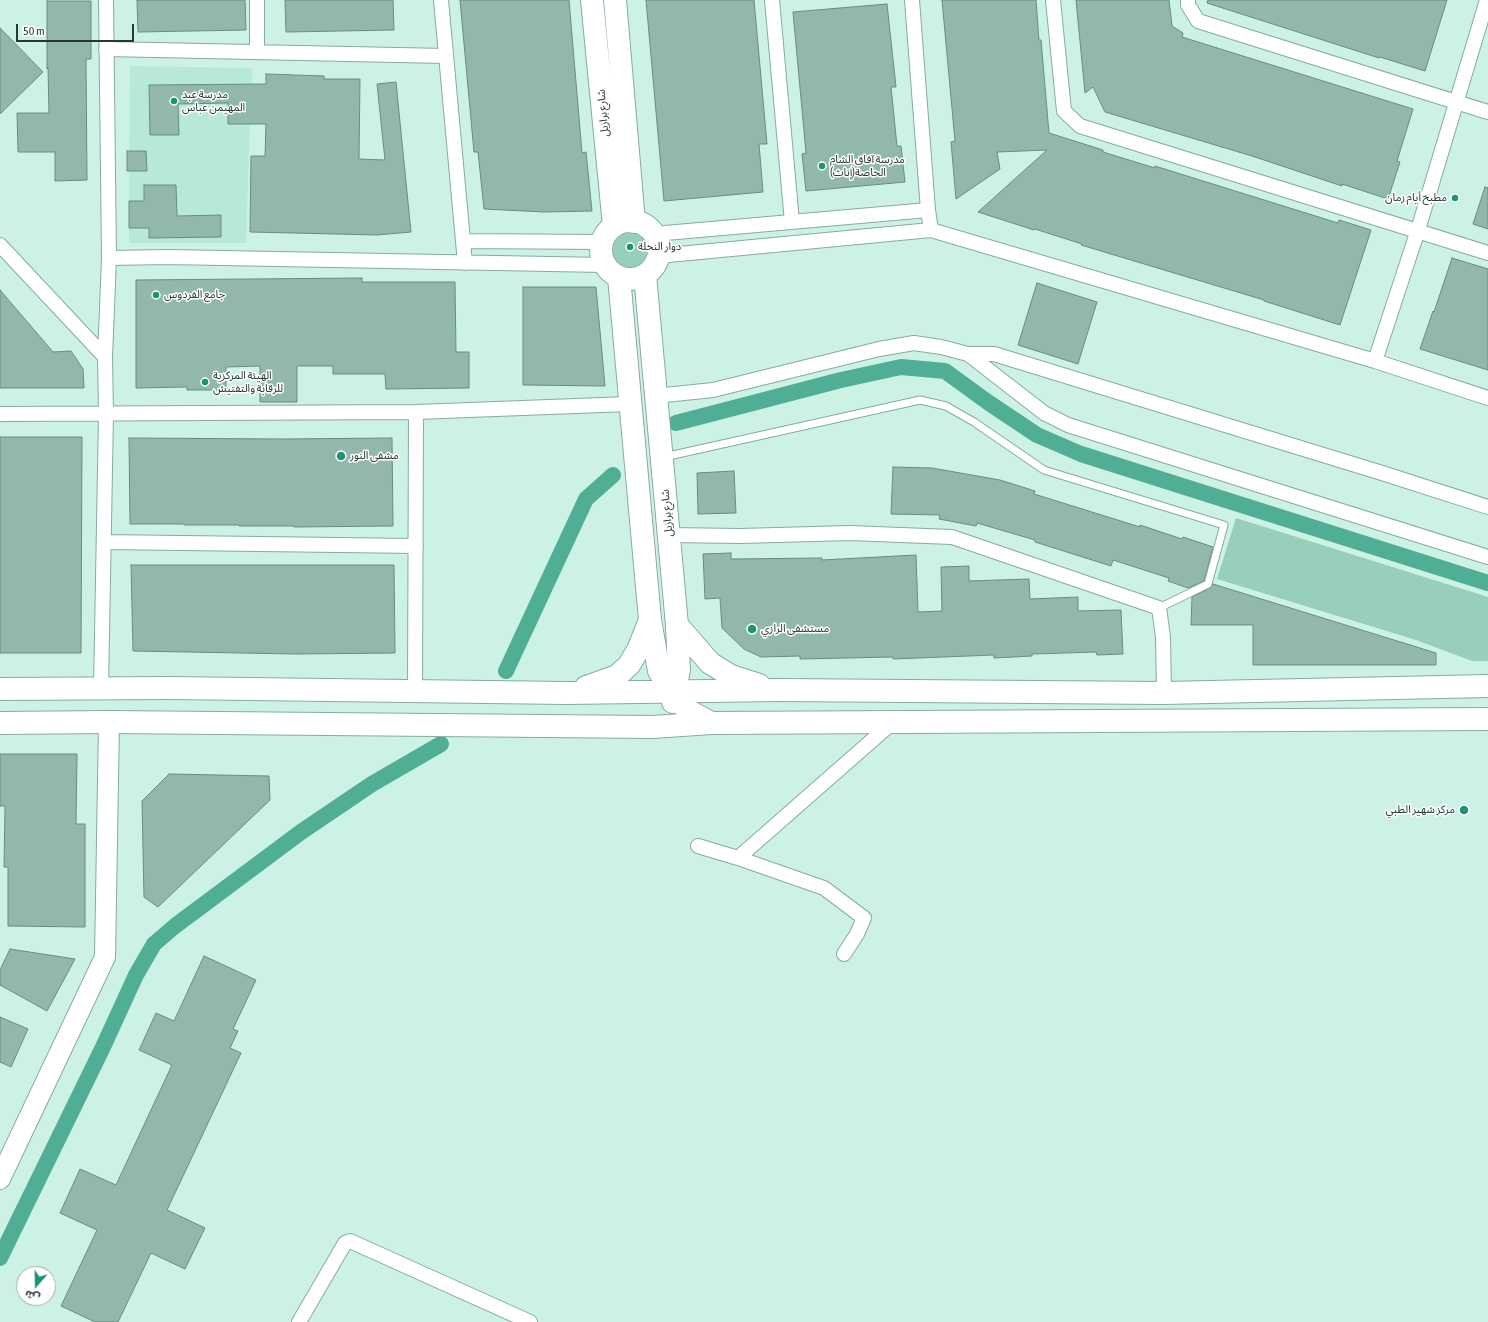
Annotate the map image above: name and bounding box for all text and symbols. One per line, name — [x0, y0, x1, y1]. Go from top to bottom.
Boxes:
scale bar — [18, 16, 136, 42]
text: 50 m — [23, 24, 45, 38]
place label: مدرسة عبد المهيمن عباس — [182, 88, 245, 114]
street label: شارع برازيل — [594, 89, 612, 137]
marker: مدرسة عبد المهيمن عباس — [169, 96, 179, 106]
place label: مدرسة آفاق الشام الخاصة(إناث) — [830, 153, 905, 179]
marker: مدرسة آفاق الشام الخاصة(إناث) — [817, 161, 827, 171]
place label: مطبخ أيام زمان — [1385, 191, 1447, 205]
marker: مطبخ أيام زمان — [1450, 193, 1460, 203]
place label: دوار النخلة — [638, 240, 681, 254]
marker: دوار النخلة — [625, 242, 635, 252]
place label: جامع الفردوس — [164, 288, 225, 302]
marker: جامع الفردوس — [151, 290, 161, 300]
place label: الهيئة المركزية للرقابة والتفتيش — [213, 369, 283, 395]
marker: الهيئة المركزية للرقابة والتفتيش — [200, 377, 210, 387]
place label: مشفى النور — [350, 449, 399, 463]
marker: مشفى النور — [335, 450, 347, 462]
street label: شارع برازيل — [658, 489, 676, 537]
place label: مستشفى الرازي — [761, 622, 829, 636]
marker: مستشفى الرازي — [746, 623, 758, 635]
place label: مركز شهير الطبي — [1386, 803, 1455, 817]
marker: مركز شهير الطبي — [1458, 804, 1470, 816]
north arrow — [16, 1266, 56, 1306]
text: ش — [23, 1288, 41, 1305]

